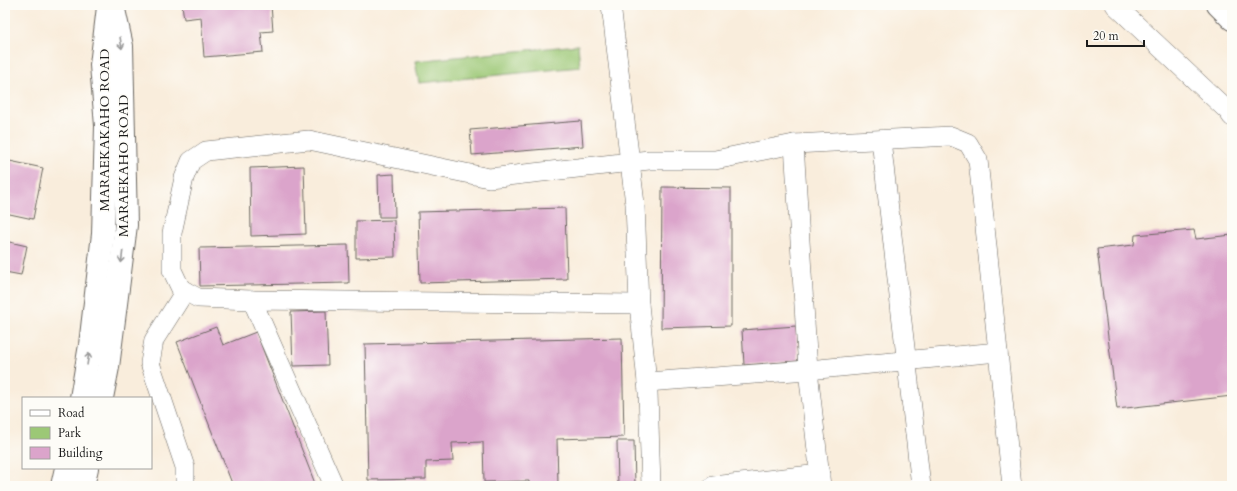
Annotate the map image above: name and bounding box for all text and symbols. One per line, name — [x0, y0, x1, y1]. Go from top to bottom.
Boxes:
scale bar — [1087, 22, 1144, 48]
text: 20 m — [1093, 28, 1120, 44]
one-way arrow — [117, 36, 125, 49]
street label: MARAEKAKAHO ROAD — [95, 49, 114, 211]
street label: MARAEKAHO ROAD — [114, 95, 133, 237]
one-way arrow — [118, 250, 126, 263]
one-way arrow — [84, 353, 92, 366]
legend — [22, 397, 152, 469]
text: Road — [58, 405, 85, 421]
text: Park — [58, 425, 82, 441]
text: Building — [58, 445, 103, 461]

